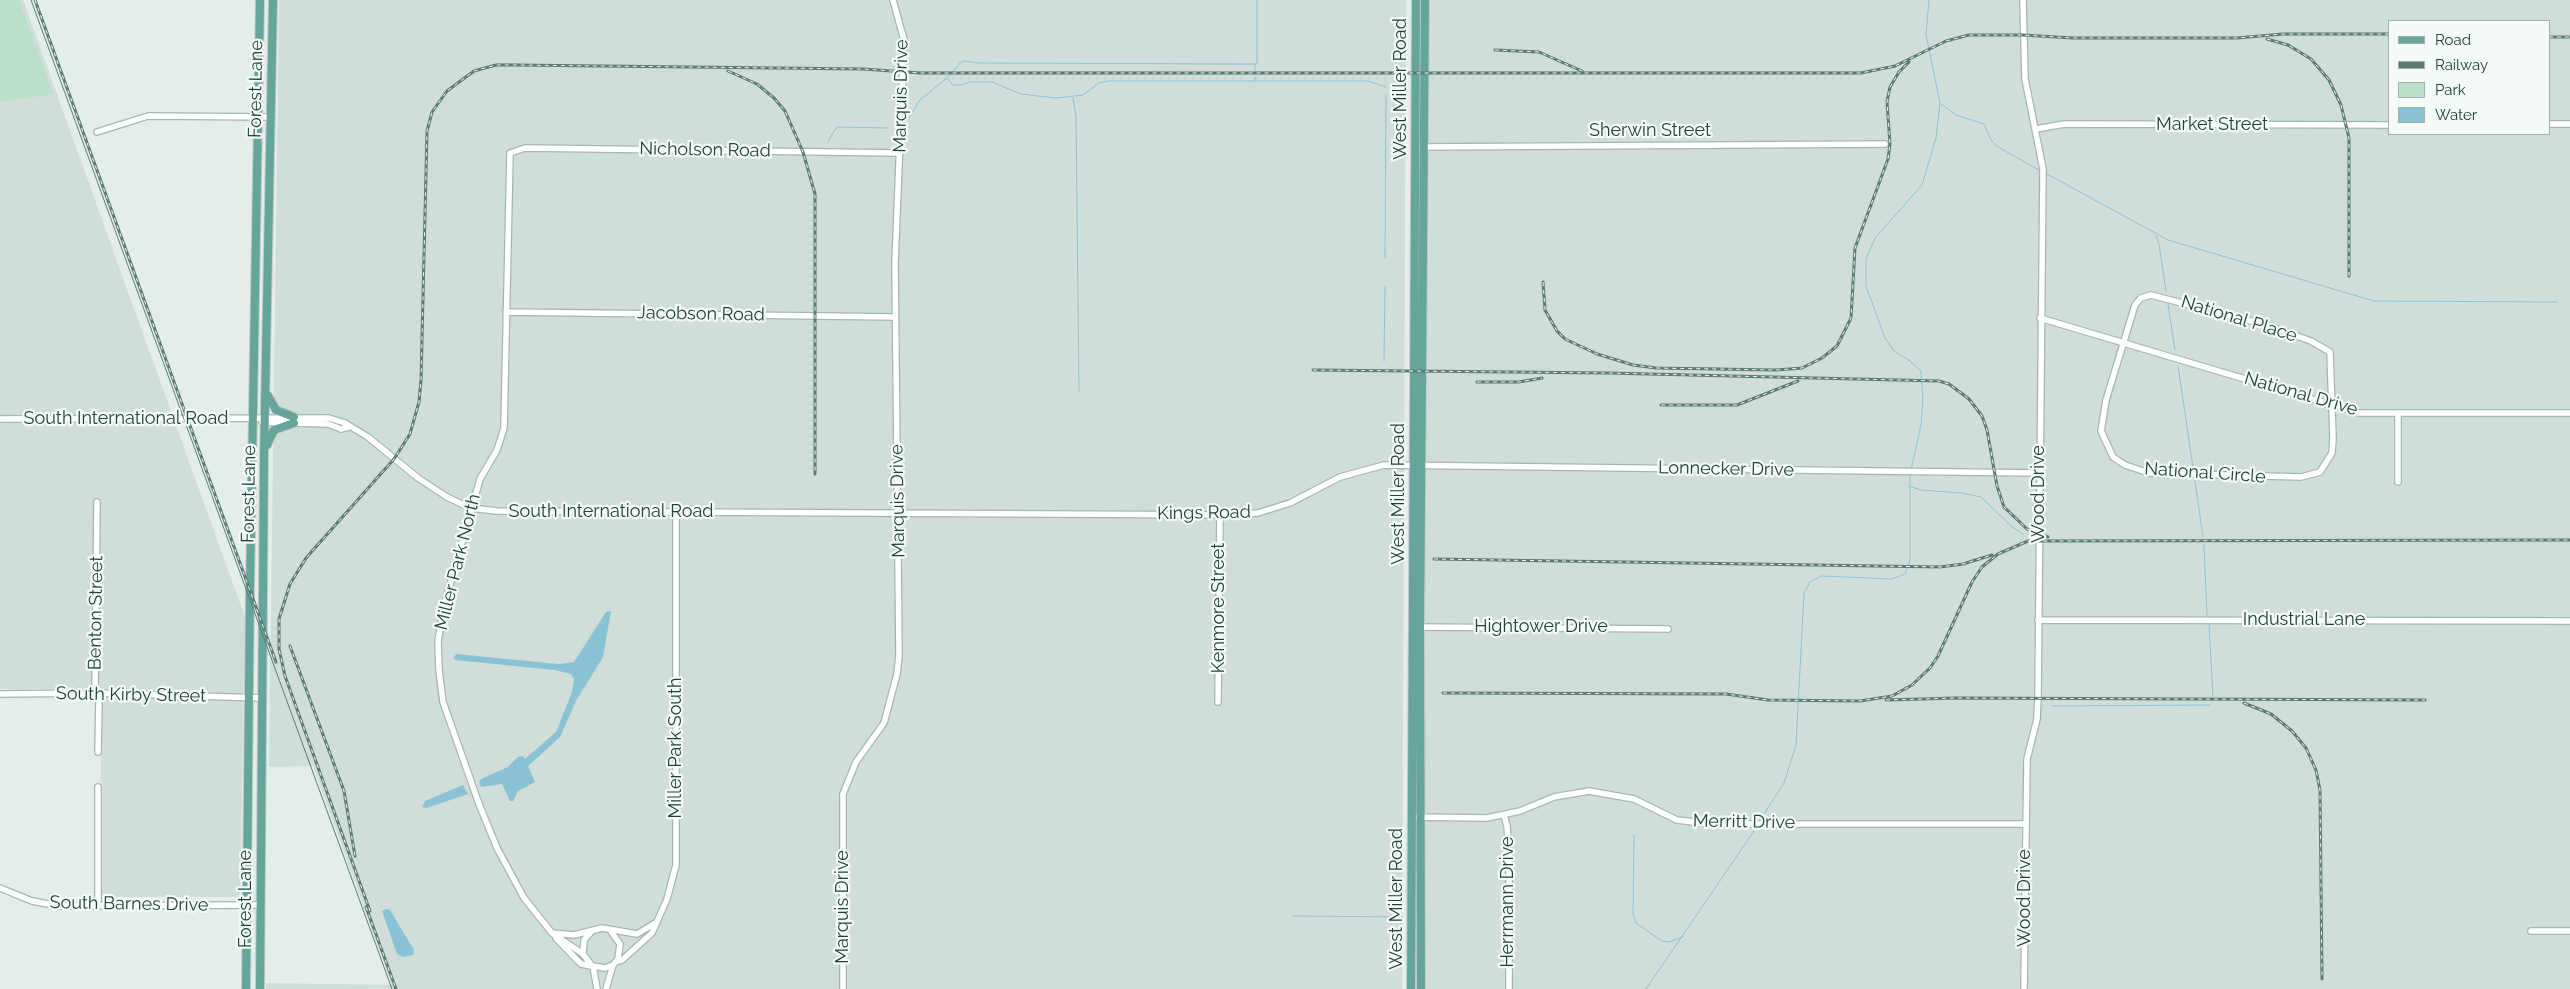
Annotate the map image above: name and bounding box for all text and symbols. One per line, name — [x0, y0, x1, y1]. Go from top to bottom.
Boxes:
street label: West Miller Road — [1390, 18, 1412, 160]
legend — [2388, 20, 2550, 135]
text: Road — [2435, 31, 2471, 49]
street label: Marquis Drive — [889, 39, 913, 153]
street label: Forest Lane — [244, 40, 268, 138]
text: Railway — [2435, 56, 2488, 74]
text: Park — [2435, 81, 2466, 99]
text: Water — [2435, 106, 2477, 124]
street label: Market Street — [2156, 114, 2268, 136]
street label: Sherwin Street — [1589, 120, 1711, 142]
street label: Nicholson Road — [639, 138, 771, 162]
street label: National Place — [2178, 291, 2300, 347]
street label: Jacobson Road — [637, 302, 765, 326]
street label: National Drive — [2242, 368, 2360, 420]
street label: South International Road — [24, 408, 228, 430]
street label: West Miller Road — [1388, 423, 1410, 565]
street label: Marquis Drive — [886, 444, 910, 558]
street label: Forest Lane — [237, 445, 261, 543]
street label: Wood Drive — [2028, 445, 2050, 543]
street label: Lonnecker Drive — [1658, 457, 1794, 481]
street label: National Circle — [2144, 458, 2266, 488]
street label: Miller Park North — [431, 492, 485, 632]
street label: South International Road — [509, 501, 713, 523]
street label: Kings Road — [1157, 501, 1251, 525]
street label: Kenmore Street — [1208, 543, 1230, 673]
street label: Benton Street — [84, 556, 108, 670]
street label: Industrial Lane — [2243, 609, 2365, 631]
street label: Hightower Drive — [1474, 616, 1608, 638]
street label: Miller Park South — [665, 677, 687, 819]
street label: South Kirby Street — [56, 683, 206, 707]
street label: Merritt Drive — [1693, 810, 1795, 834]
street label: West Miller Road — [1386, 828, 1408, 970]
street label: Herrmann Drive — [1497, 836, 1519, 968]
street label: Wood Drive — [2014, 849, 2036, 947]
street label: Forest Lane — [235, 850, 257, 948]
street label: Marquis Drive — [832, 850, 854, 964]
street label: South Barnes Drive — [49, 892, 209, 916]

